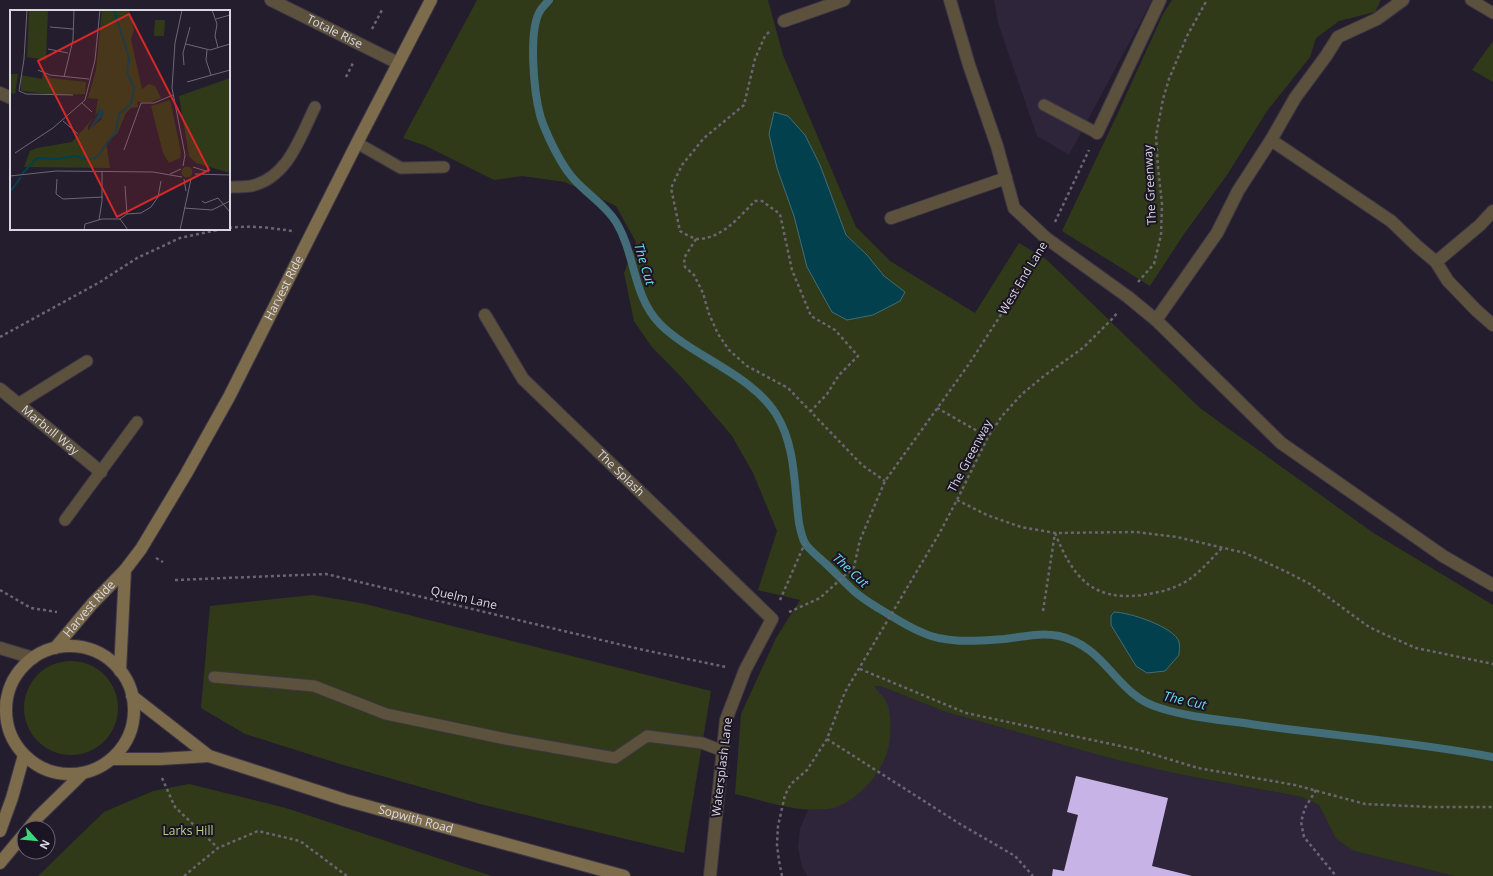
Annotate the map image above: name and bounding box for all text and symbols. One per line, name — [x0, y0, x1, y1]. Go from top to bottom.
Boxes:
inset map — [10, 10, 230, 230]
street label: Totale Rise — [304, 10, 366, 52]
street label: The Greenway — [1139, 144, 1160, 226]
street label: West End Lane — [994, 238, 1051, 317]
water label: The Cut — [630, 241, 660, 288]
street label: Harvest Ride — [260, 252, 307, 323]
street label: Marbull Way — [18, 401, 84, 459]
street label: The Greenway — [943, 415, 996, 495]
street label: The Splash — [593, 446, 649, 500]
water label: The Cut — [829, 549, 873, 592]
street label: Harvest Ride — [59, 576, 119, 640]
street label: Quelm Lane — [429, 582, 499, 613]
water label: The Cut — [1162, 686, 1209, 714]
street label: Watersplash Lane — [707, 716, 736, 817]
street label: Sopwith Road — [377, 801, 455, 837]
north arrow — [16, 820, 56, 860]
park label: Larks Hill — [163, 822, 213, 839]
text: N — [37, 837, 54, 852]

